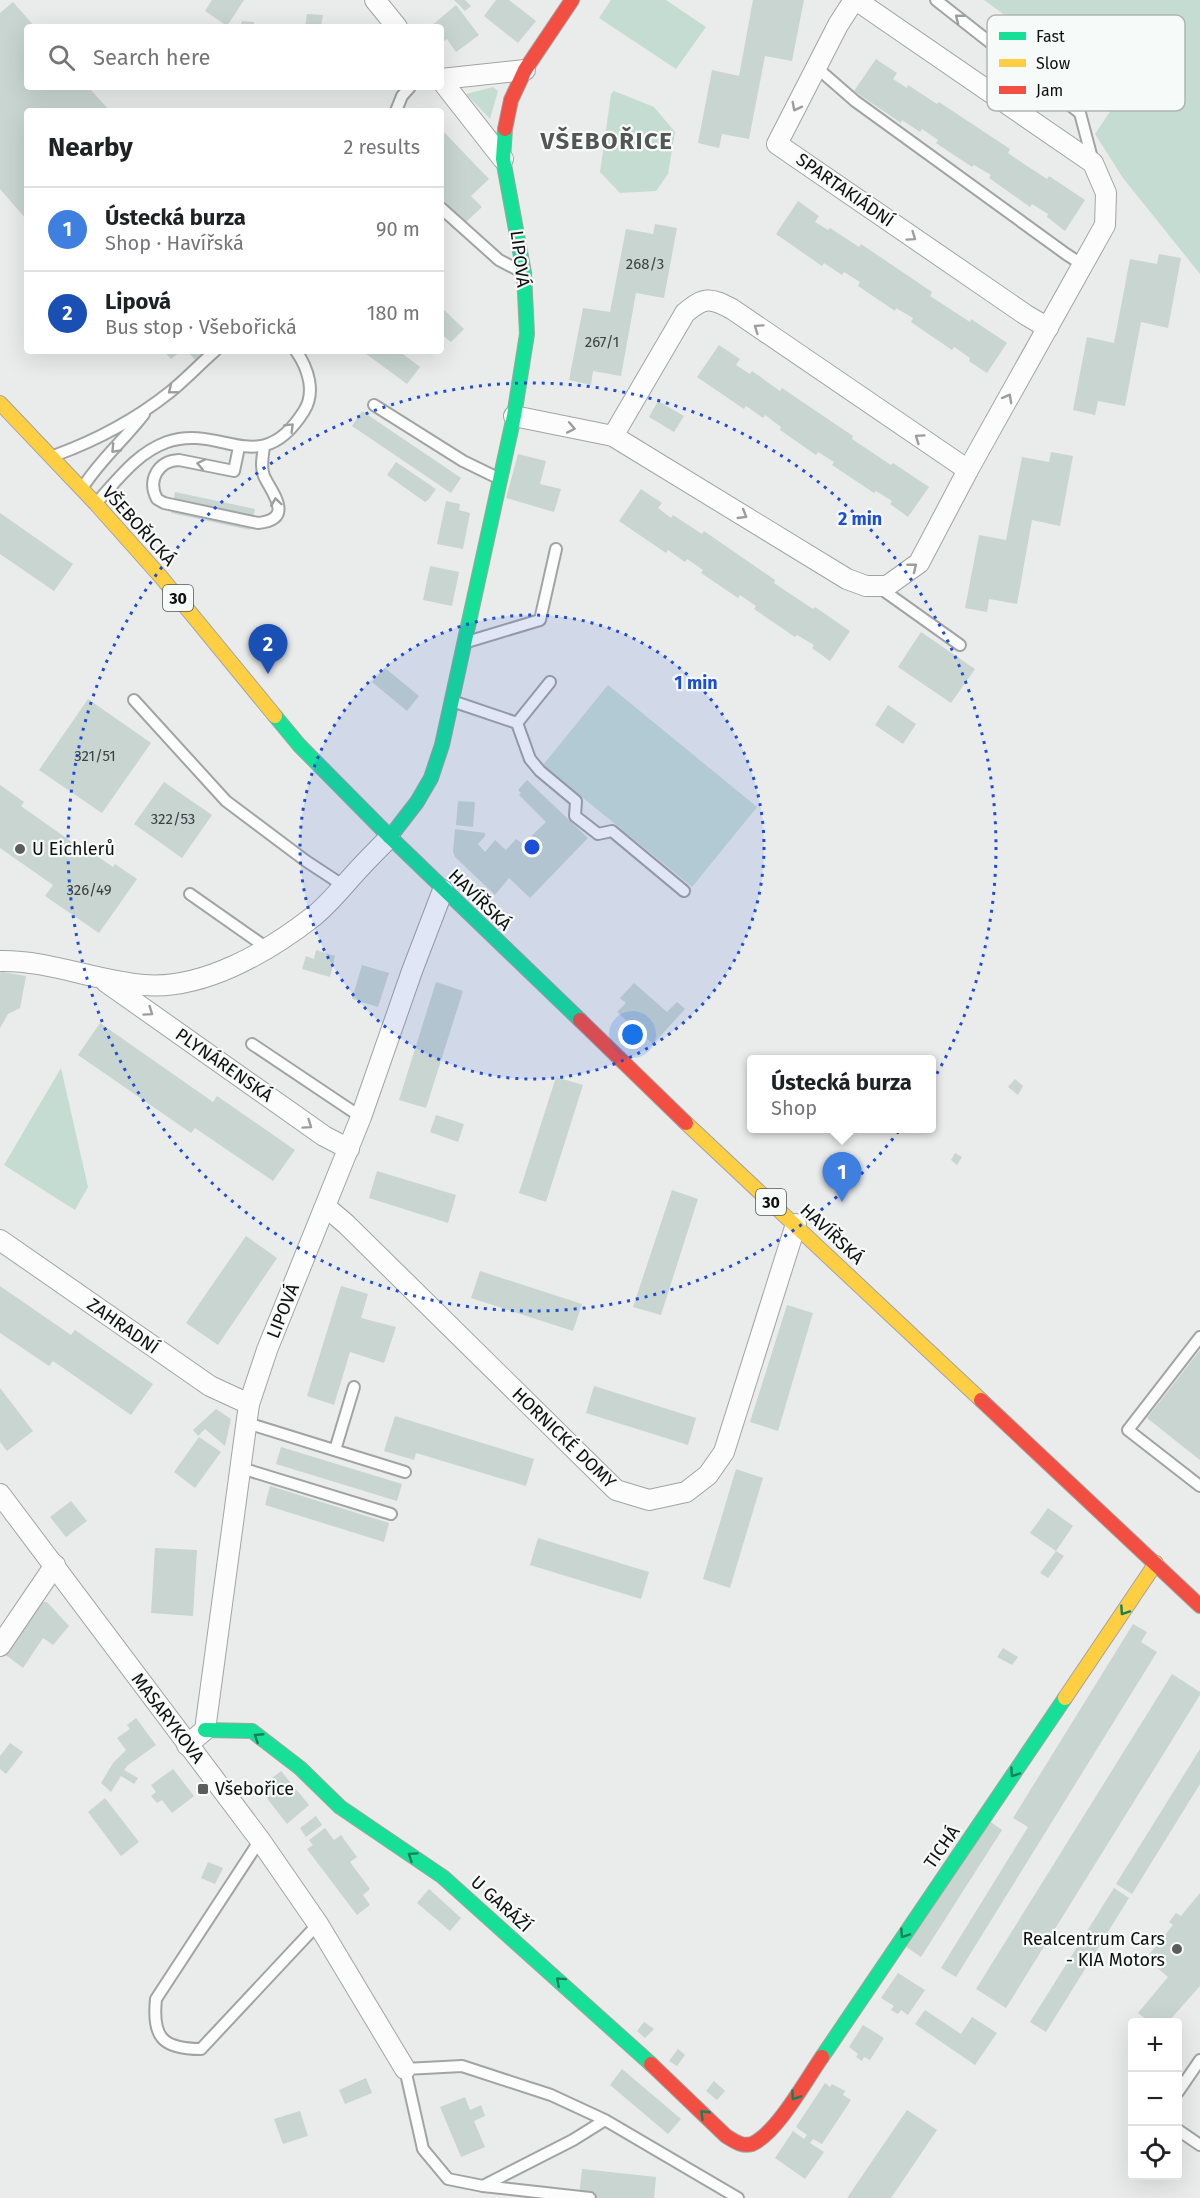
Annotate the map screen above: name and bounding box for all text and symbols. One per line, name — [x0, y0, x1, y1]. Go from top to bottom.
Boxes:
one-way arrow — [955, 14, 966, 25]
legend — [987, 15, 1185, 111]
search box — [24, 24, 444, 90]
text: Fast — [1036, 27, 1065, 46]
icon: search — [45, 41, 78, 74]
text: Search here — [93, 44, 211, 71]
text: Slow — [1036, 54, 1071, 73]
text: Jam — [1036, 81, 1063, 100]
one-way arrow — [792, 100, 803, 111]
district label: VŠEBOŘICE — [540, 126, 673, 155]
text: Nearby — [48, 132, 133, 163]
text: 2 results — [343, 135, 420, 159]
street label: SPARTAKIÁDNÍ — [792, 147, 899, 232]
text: Ústecká burza — [105, 204, 246, 231]
text: 1 — [63, 217, 72, 241]
text: 90 m — [376, 217, 420, 241]
street label: LIPOVÁ — [506, 229, 535, 289]
one-way arrow — [905, 230, 916, 241]
text: Shop · Havířská — [105, 231, 244, 255]
house number: 268/3 — [626, 255, 664, 273]
text: Lipová — [105, 288, 171, 315]
text: 2 — [62, 301, 73, 325]
text: 180 m — [367, 301, 420, 325]
text: Bus stop · Všebořická — [105, 315, 297, 339]
one-way arrow — [754, 324, 765, 335]
house number: 267/1 — [585, 333, 619, 351]
one-way arrow — [168, 383, 179, 394]
one-way arrow — [1001, 394, 1013, 404]
one-way arrow — [566, 421, 576, 434]
one-way arrow — [283, 424, 294, 434]
one-way arrow — [915, 434, 926, 445]
one-way arrow — [111, 443, 122, 453]
one-way arrow — [196, 458, 206, 471]
street label: VŠEBOŘICKÁ — [97, 481, 182, 571]
one-way arrow — [270, 497, 282, 507]
one-way arrow — [737, 508, 747, 520]
text: 2 min — [838, 508, 882, 530]
one-way arrow — [906, 563, 917, 574]
road number: 30 — [163, 585, 193, 611]
pin: 2 — [248, 624, 288, 674]
text: 1 min — [674, 672, 718, 694]
house number: 321/51 — [74, 747, 116, 765]
house number: 322/53 — [151, 810, 195, 828]
centre of rings — [522, 837, 542, 857]
place label: U Eichlerů — [32, 838, 115, 860]
marker: U Eichlerů — [13, 842, 27, 856]
street label: HAVÍŘSKÁ — [444, 864, 517, 936]
house number: 326/49 — [66, 881, 112, 899]
one-way arrow — [142, 1005, 153, 1016]
your location — [618, 1020, 647, 1049]
street label: PLYNÁRENSKÁ — [171, 1023, 278, 1107]
popup — [747, 1055, 936, 1133]
text: Ústecká burza — [771, 1069, 912, 1096]
text: Shop — [771, 1096, 817, 1120]
one-way arrow — [301, 1118, 312, 1129]
pin: 1 — [822, 1152, 862, 1202]
road number: 30 — [756, 1189, 786, 1215]
street label: HAVÍŘSKÁ — [796, 1198, 870, 1269]
street label: LIPOVÁ — [261, 1279, 304, 1342]
street label: ZAHRADNÍ — [83, 1293, 164, 1359]
street label: HORNICKÉ DOMY — [508, 1382, 621, 1493]
one-way arrow — [1120, 1605, 1131, 1616]
street label: MASARYKOVA — [127, 1668, 210, 1768]
one-way arrow — [254, 1733, 265, 1744]
one-way arrow — [1010, 1766, 1021, 1777]
place label: Všebořice — [215, 1778, 294, 1800]
marker: Všebořice — [196, 1782, 210, 1796]
street label: TICHÁ — [919, 1820, 965, 1873]
one-way arrow — [407, 1852, 418, 1863]
street label: U GARÁŽÍ — [466, 1870, 537, 1937]
one-way arrow — [900, 1927, 911, 1938]
place label: Realcentrum Cars - KIA Motors — [1022, 1928, 1165, 1971]
marker: Realcentrum Cars - KIA Motors — [1170, 1942, 1184, 1956]
one-way arrow — [556, 1977, 567, 1988]
map controls — [1128, 2018, 1182, 2180]
button: + — [1128, 2018, 1182, 2072]
button: − — [1128, 2072, 1182, 2126]
one-way arrow — [792, 2089, 803, 2100]
one-way arrow — [700, 2110, 711, 2121]
button: locate — [1128, 2126, 1182, 2180]

